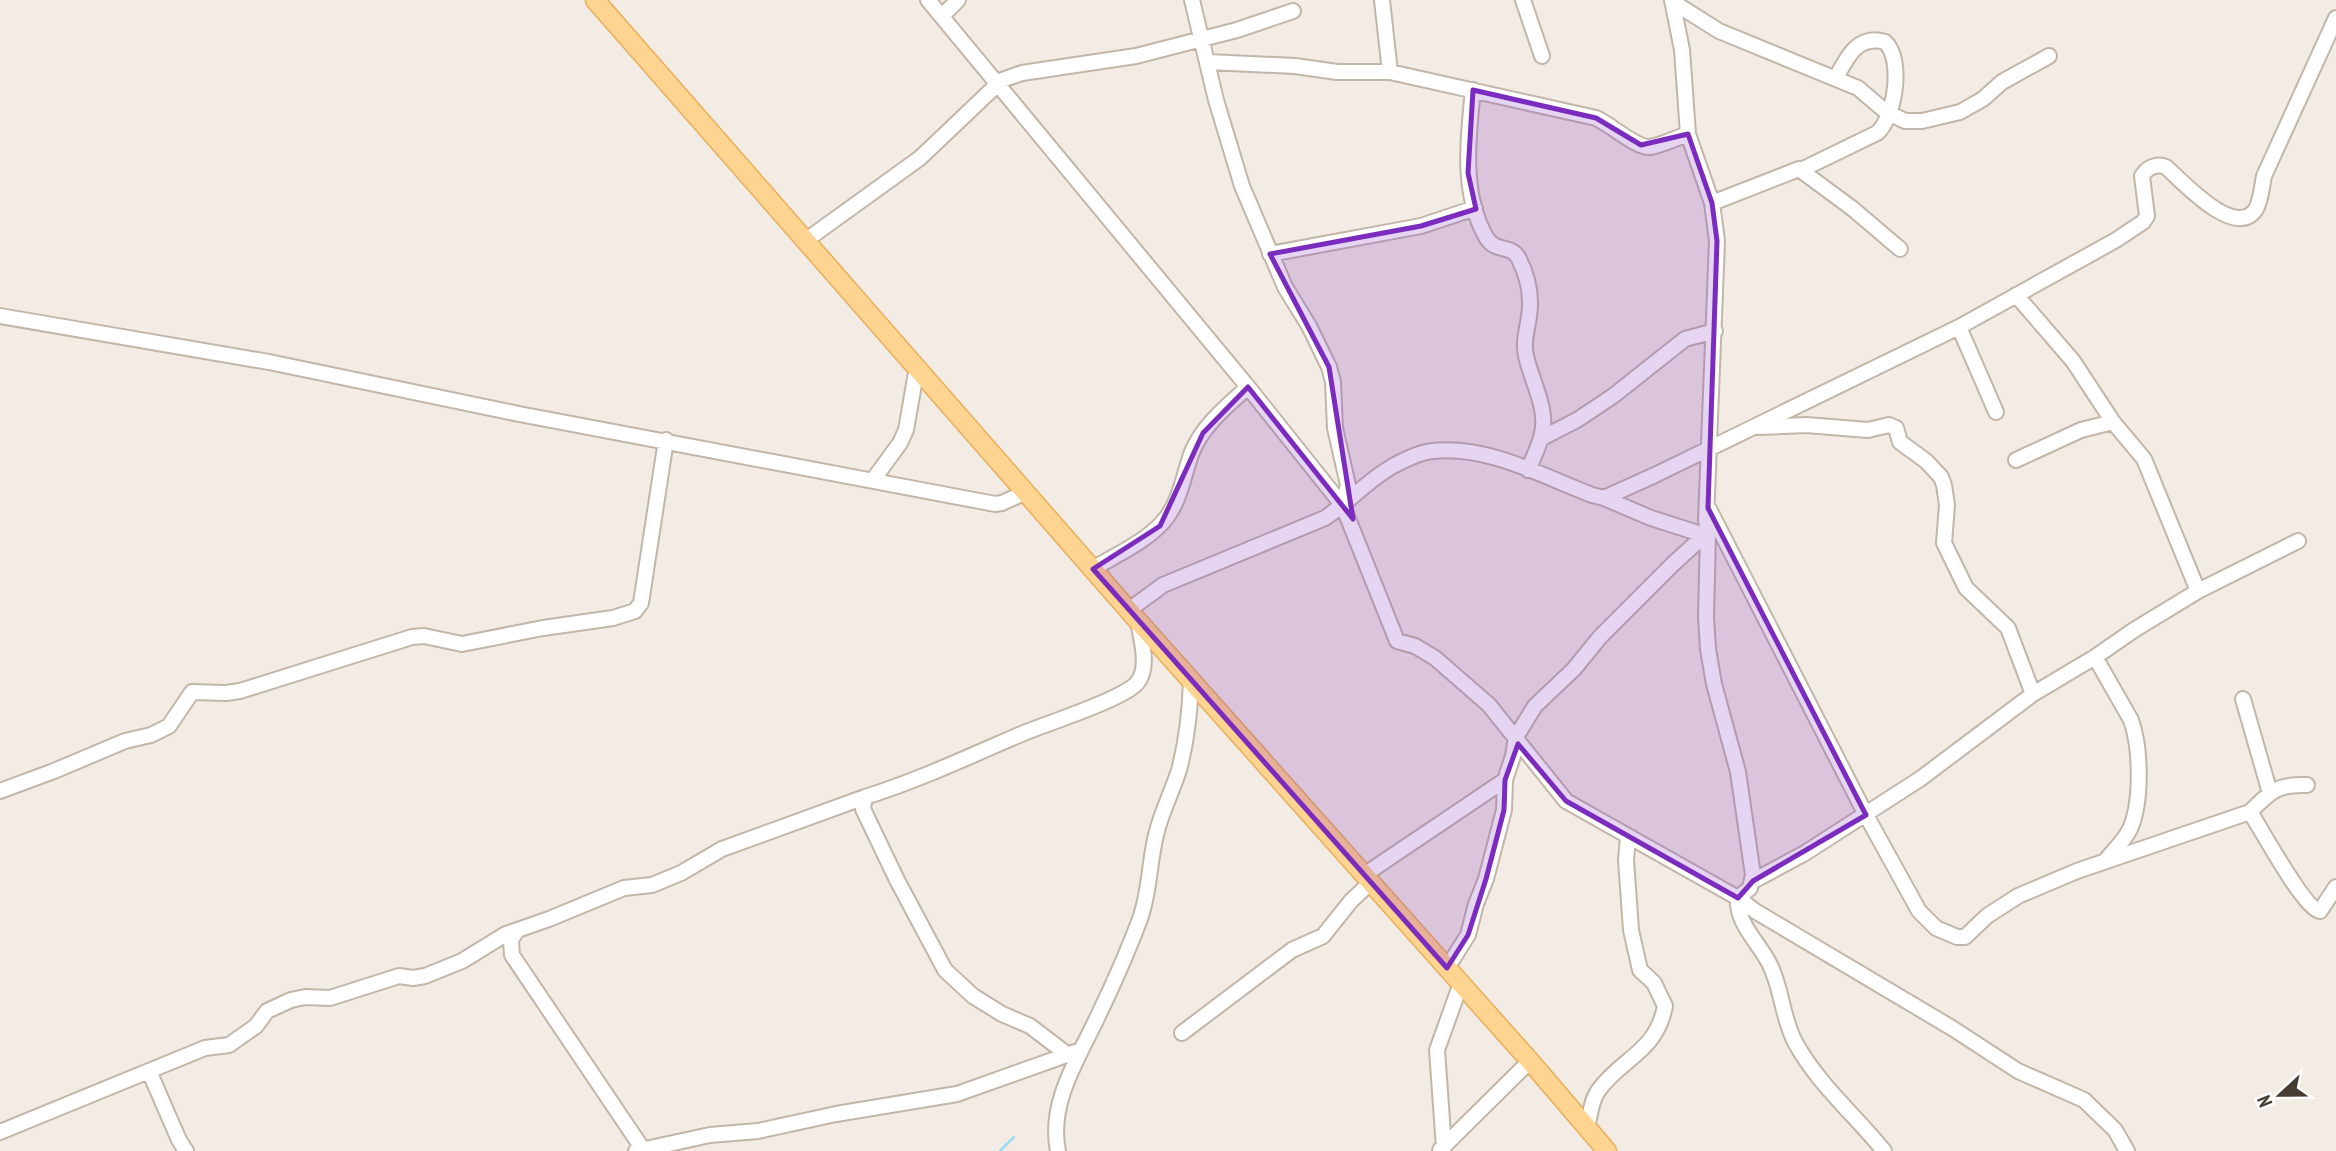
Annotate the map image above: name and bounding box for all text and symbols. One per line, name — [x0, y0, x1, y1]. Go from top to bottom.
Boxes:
north arrow — [2245, 1060, 2315, 1130]
text: N — [2251, 1092, 2277, 1111]

